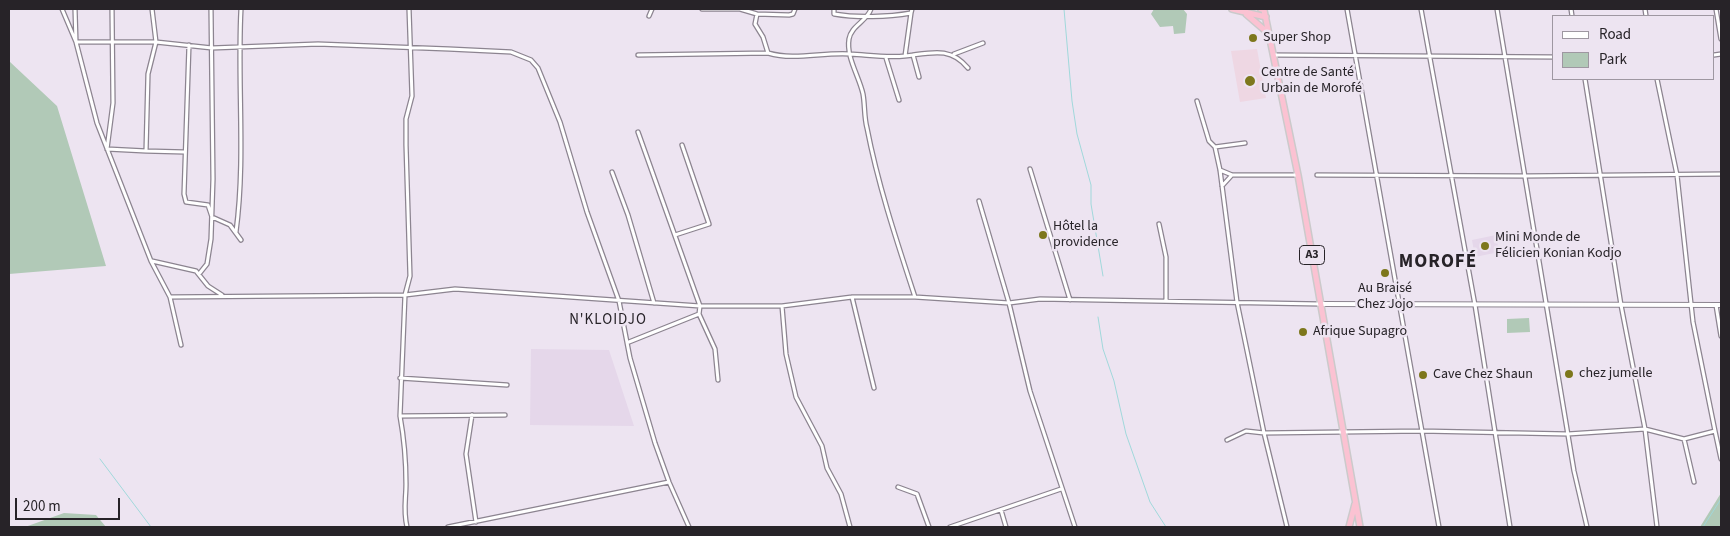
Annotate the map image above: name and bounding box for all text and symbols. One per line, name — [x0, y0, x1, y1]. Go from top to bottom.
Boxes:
legend — [1552, 15, 1715, 80]
text: Road — [1599, 24, 1631, 45]
place label: Super Shop — [1263, 30, 1331, 46]
marker: Super Shop — [1247, 32, 1259, 44]
text: Park — [1599, 49, 1627, 70]
place label: Centre de Santé Urbain de Morofé — [1261, 65, 1362, 98]
marker: Centre de Santé Urbain de Morofé — [1243, 74, 1257, 88]
place label: Hôtel la providence — [1053, 219, 1118, 252]
marker: Hôtel la providence — [1037, 229, 1049, 241]
place label: Mini Monde de Félicien Konian Kodjo — [1495, 230, 1622, 262]
marker: Mini Monde de Félicien Konian Kodjo — [1479, 240, 1491, 252]
road number: A3 — [1300, 246, 1324, 264]
district label: MOROFÉ — [1398, 252, 1478, 274]
marker: Au Braisé Chez Jojo — [1379, 267, 1391, 279]
place label: Au Braisé Chez Jojo — [1357, 281, 1413, 314]
district label: N'KLOIDJO — [568, 312, 648, 330]
place label: Afrique Supagro — [1313, 324, 1407, 340]
marker: Afrique Supagro — [1297, 326, 1309, 338]
place label: chez jumelle — [1579, 366, 1652, 382]
place label: Cave Chez Shaun — [1433, 367, 1533, 383]
marker: chez jumelle — [1563, 368, 1575, 380]
marker: Cave Chez Shaun — [1417, 369, 1429, 381]
scale bar — [18, 488, 122, 520]
text: 200 m — [23, 496, 61, 517]

